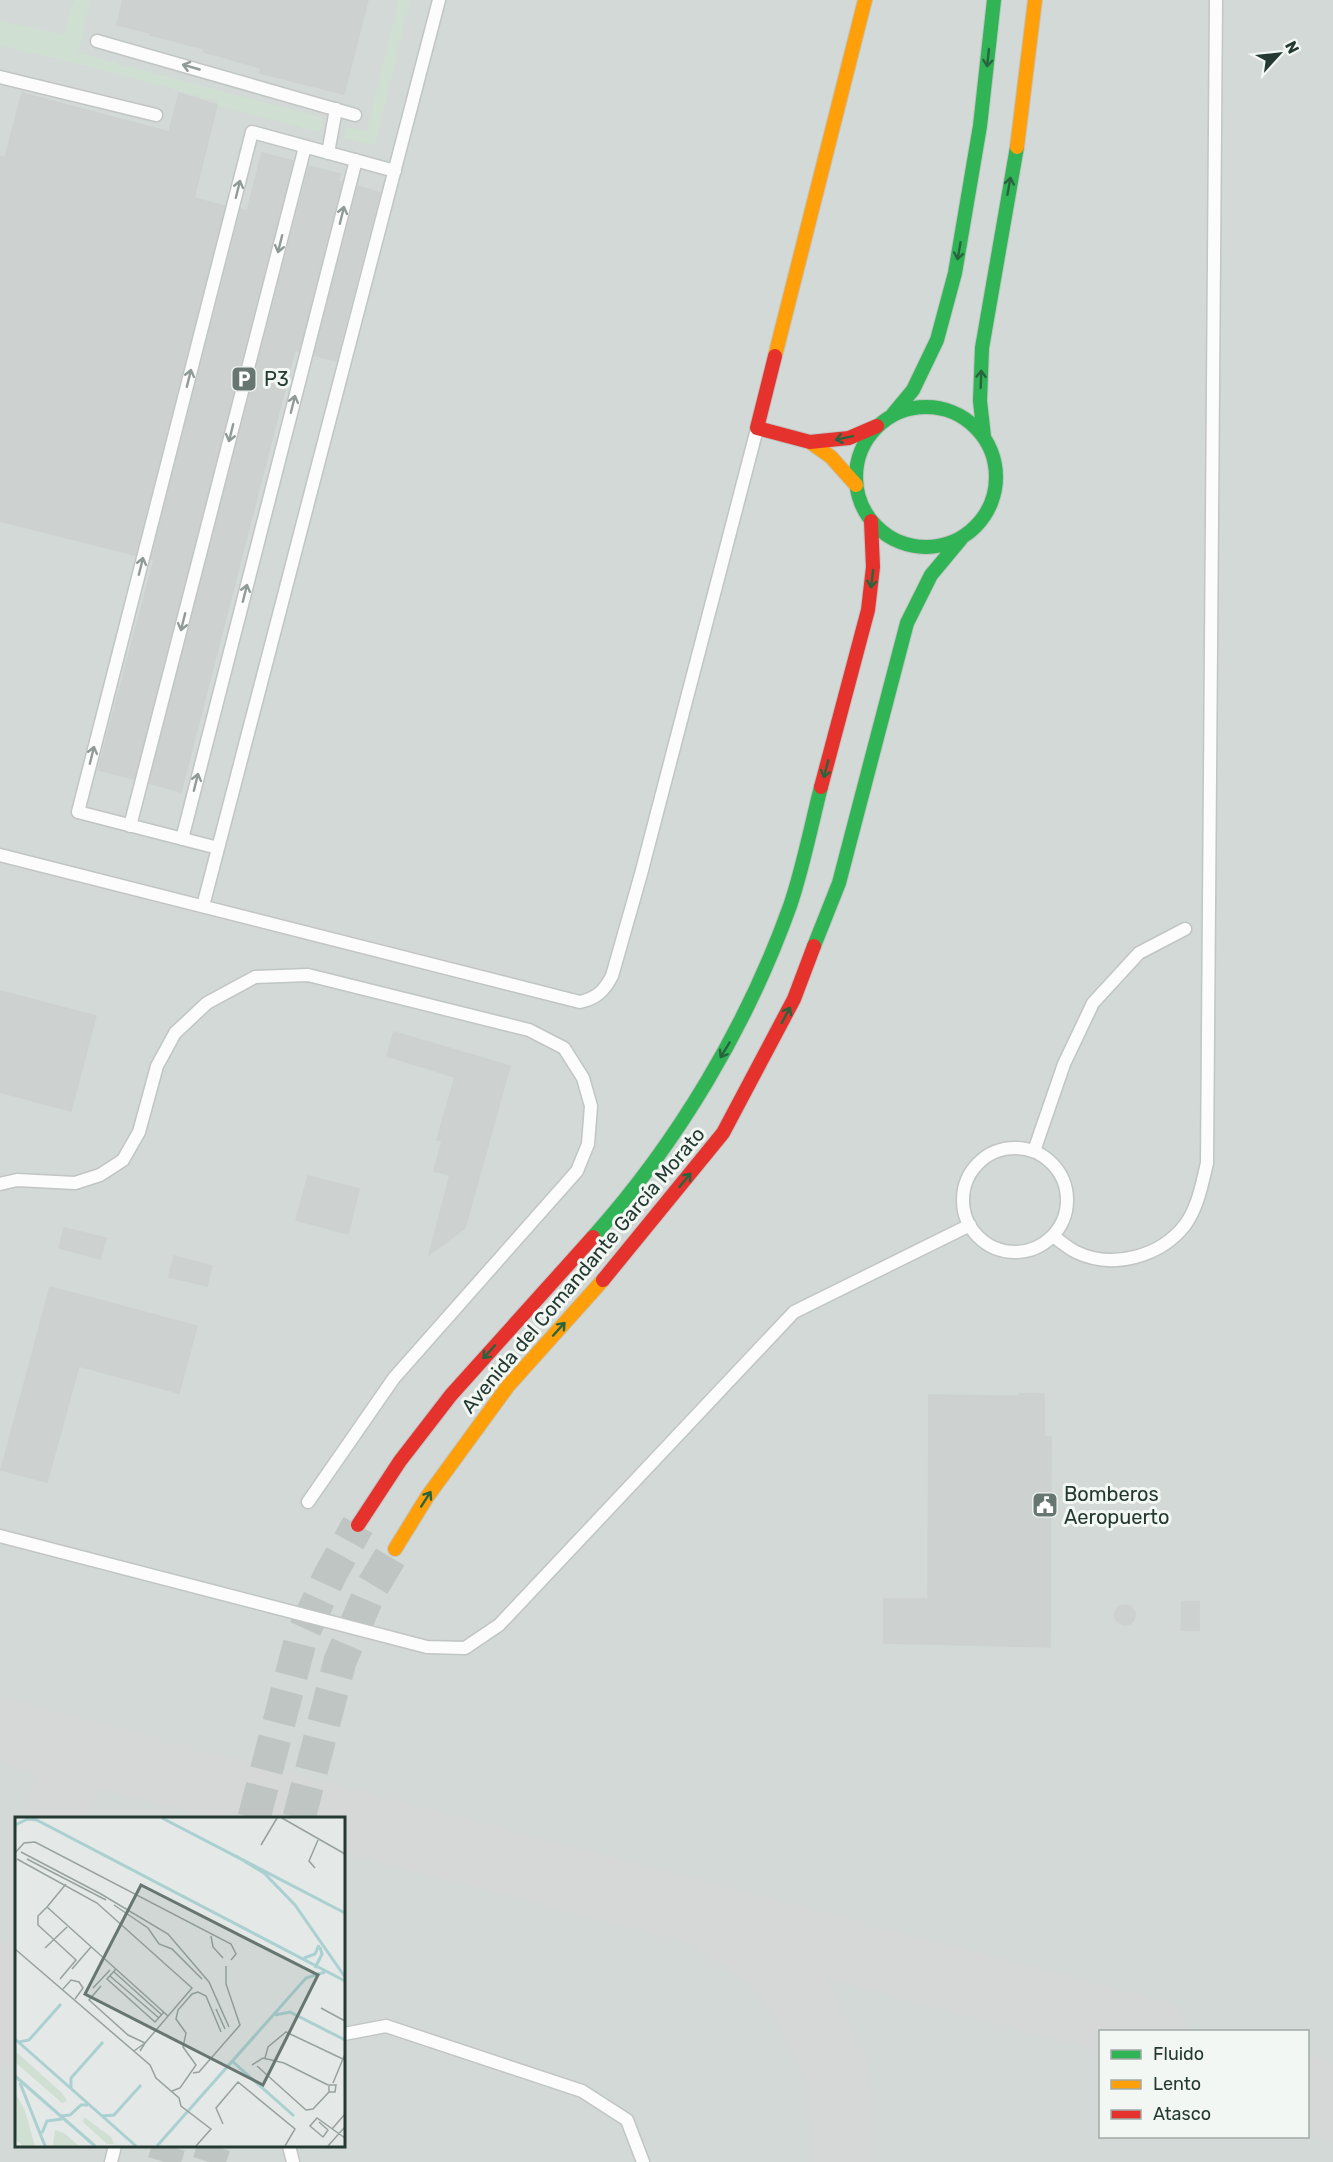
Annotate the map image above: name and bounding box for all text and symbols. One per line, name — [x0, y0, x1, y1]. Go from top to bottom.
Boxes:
north arrow — [1249, 24, 1309, 84]
text: N — [1281, 38, 1303, 57]
one-way arrow — [982, 48, 993, 68]
one-way arrow — [182, 61, 201, 73]
one-way arrow — [1004, 177, 1015, 196]
one-way arrow — [232, 180, 244, 199]
one-way arrow — [337, 206, 348, 225]
one-way arrow — [273, 234, 285, 253]
one-way arrow — [953, 241, 964, 260]
parking icon: P3 — [229, 364, 259, 394]
place label: P3 — [264, 367, 289, 391]
one-way arrow — [184, 368, 196, 387]
one-way arrow — [975, 369, 986, 389]
one-way arrow — [288, 395, 300, 414]
one-way arrow — [225, 423, 237, 442]
one-way arrow — [835, 433, 854, 444]
one-way arrow — [135, 557, 147, 576]
one-way arrow — [866, 569, 877, 589]
one-way arrow — [239, 584, 251, 603]
one-way arrow — [176, 612, 188, 631]
one-way arrow — [87, 746, 99, 765]
one-way arrow — [820, 759, 831, 778]
one-way arrow — [191, 773, 203, 792]
one-way arrow — [781, 1006, 792, 1024]
one-way arrow — [718, 1041, 730, 1058]
street label: Avenida del Comandante García Morato — [456, 1122, 710, 1418]
one-way arrow — [678, 1172, 691, 1188]
one-way arrow — [552, 1322, 566, 1337]
one-way arrow — [482, 1344, 496, 1359]
place label: Bomberos Aeropuerto — [1064, 1482, 1169, 1529]
public building icon: Bomberos Aeropuerto — [1030, 1490, 1060, 1520]
one-way arrow — [420, 1491, 432, 1508]
inset map — [15, 1817, 345, 2147]
legend — [1099, 2030, 1309, 2138]
text: Fluido — [1153, 2043, 1204, 2065]
text: Lento — [1153, 2073, 1201, 2095]
text: Atasco — [1153, 2103, 1211, 2125]

